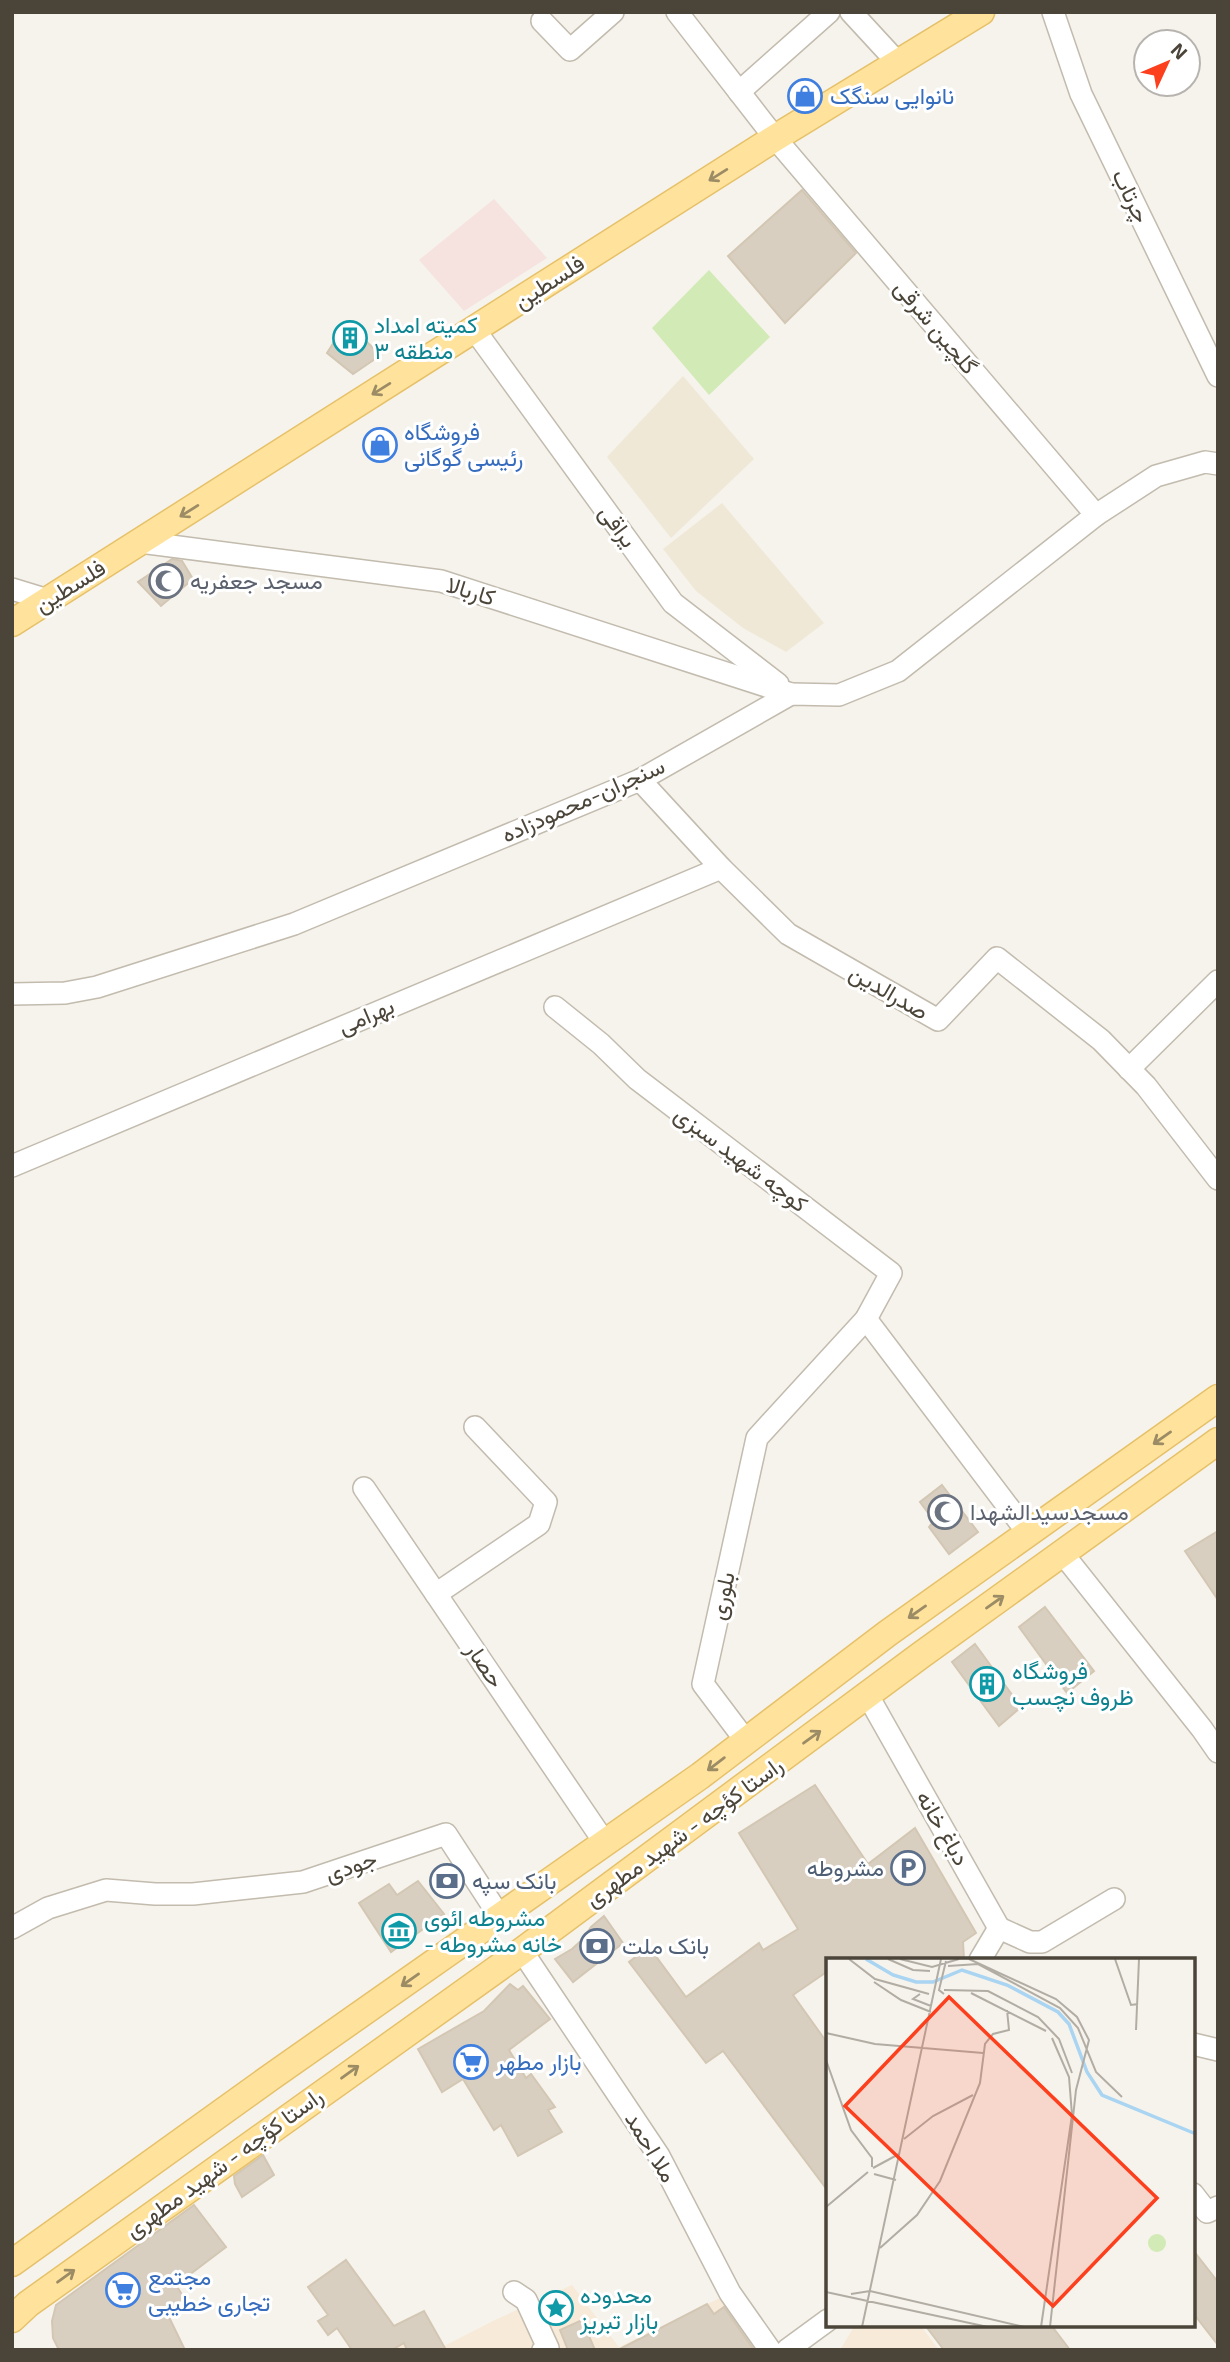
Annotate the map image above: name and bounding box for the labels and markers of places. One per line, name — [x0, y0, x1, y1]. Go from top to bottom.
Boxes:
shop icon: نانوایی سنگک — [786, 77, 824, 115]
place label: نانوایی سنگک — [830, 81, 954, 111]
place label: کمیته امداد منطقه ۳ — [374, 310, 478, 364]
building icon: کمیته امداد منطقه ۳ — [331, 319, 369, 357]
place label: فروشگاه رئیسی گوگانی — [404, 417, 523, 473]
shop icon: فروشگاه رئیسی گوگانی — [361, 426, 399, 464]
mosque icon: مسجد جعفریه — [147, 562, 185, 600]
place label: مسجد جعفریه — [190, 566, 323, 596]
mosque icon: مسجدسیدالشهدا — [926, 1493, 964, 1531]
place label: مسجدسیدالشهدا — [970, 1497, 1129, 1527]
place label: فروشگاه ظروف نچسب — [1012, 1656, 1134, 1713]
building icon: فروشگاه ظروف نچسب — [968, 1665, 1006, 1703]
parking icon: مشروطه — [889, 1849, 927, 1887]
place label: مشروطه — [807, 1853, 884, 1883]
bank icon: بانک سپه — [428, 1862, 466, 1900]
place label: بانک سپه — [472, 1866, 557, 1897]
place label: مشروطه ائوی - خانه مشروطه — [424, 1903, 562, 1959]
museum icon: مشروطه ائوی - خانه مشروطه — [380, 1912, 418, 1950]
bank icon: بانک ملت — [578, 1927, 616, 1965]
place label: بانک ملت — [622, 1931, 709, 1959]
supermarket icon: بازار مطهر — [452, 2043, 490, 2081]
place label: بازار مطهر — [495, 2047, 582, 2077]
place label: مجتمع تجاری خطیبی — [148, 2262, 270, 2318]
supermarket icon: مجتمع تجاری خطیبی — [104, 2271, 142, 2309]
place label: محدوده بازار تبریز — [579, 2280, 658, 2336]
place icon: محدوده بازار تبریز — [537, 2289, 575, 2327]

